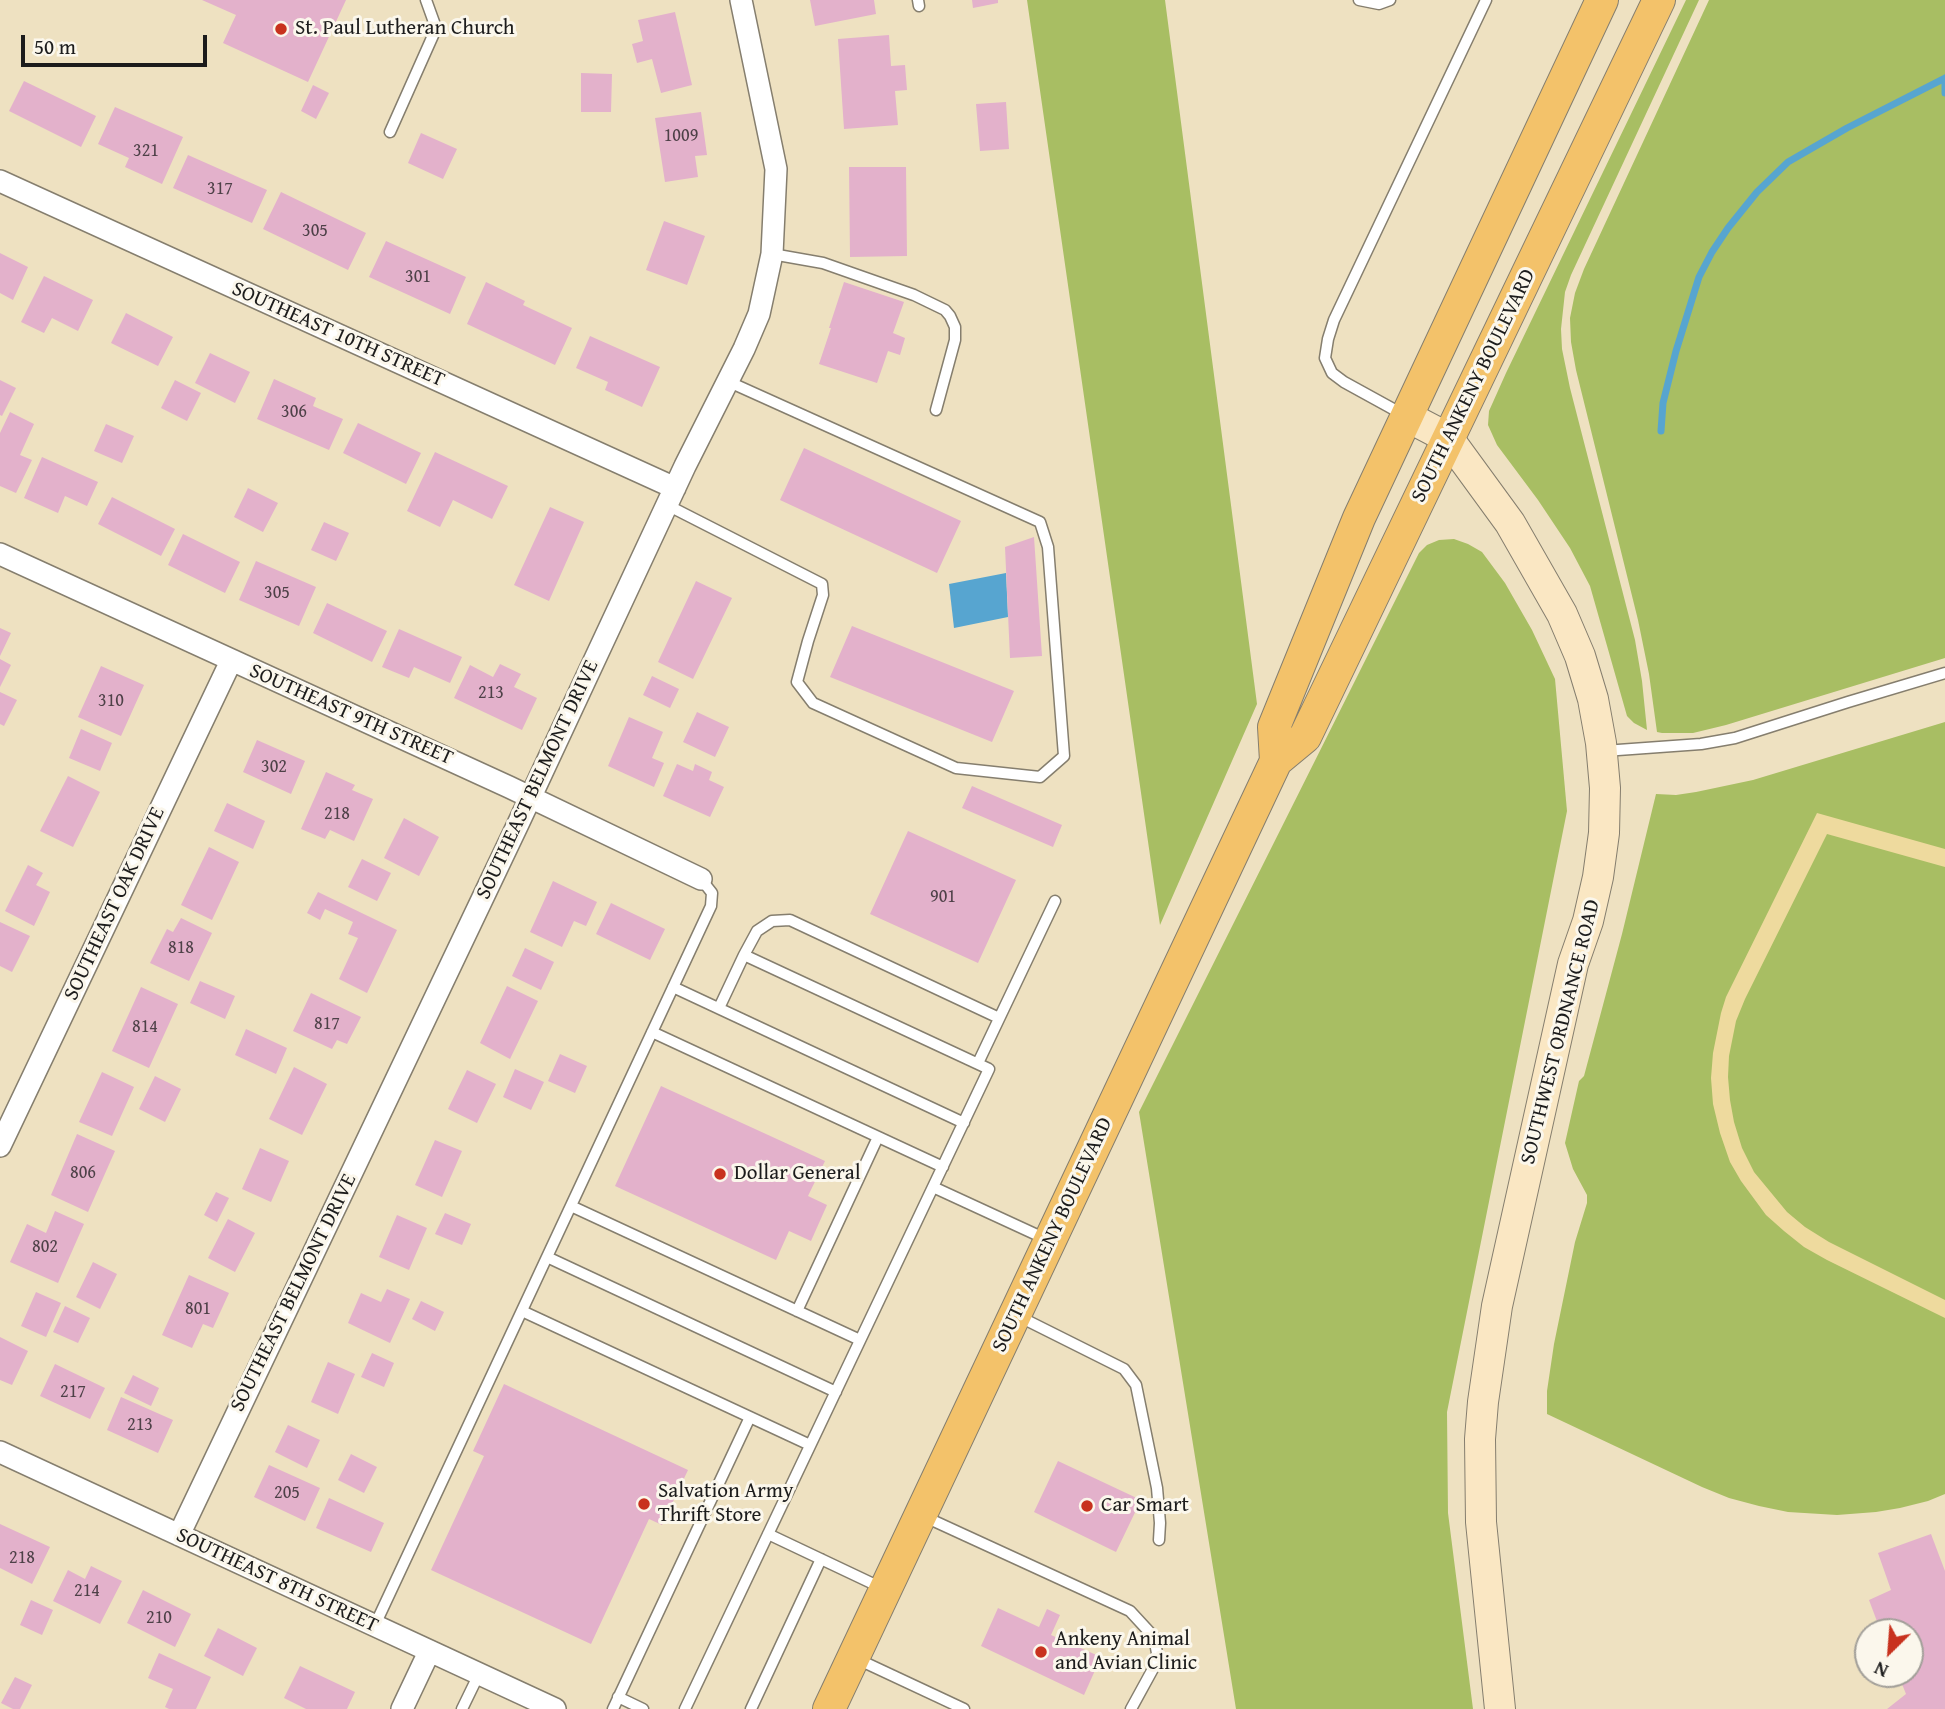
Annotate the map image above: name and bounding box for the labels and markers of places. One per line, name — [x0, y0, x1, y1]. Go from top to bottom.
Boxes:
place label: St. Paul Lutheran Church — [295, 16, 515, 42]
marker: St. Paul Lutheran Church — [273, 21, 289, 37]
place label: Dollar General — [734, 1161, 861, 1187]
marker: Dollar General — [712, 1166, 728, 1182]
place label: Salvation Army Thrift Store — [658, 1479, 793, 1529]
place label: Car Smart — [1101, 1493, 1189, 1519]
marker: Salvation Army Thrift Store — [636, 1496, 652, 1512]
marker: Car Smart — [1079, 1498, 1095, 1514]
place label: Ankeny Animal and Avian Clinic — [1055, 1627, 1197, 1677]
marker: Ankeny Animal and Avian Clinic — [1033, 1644, 1049, 1660]

